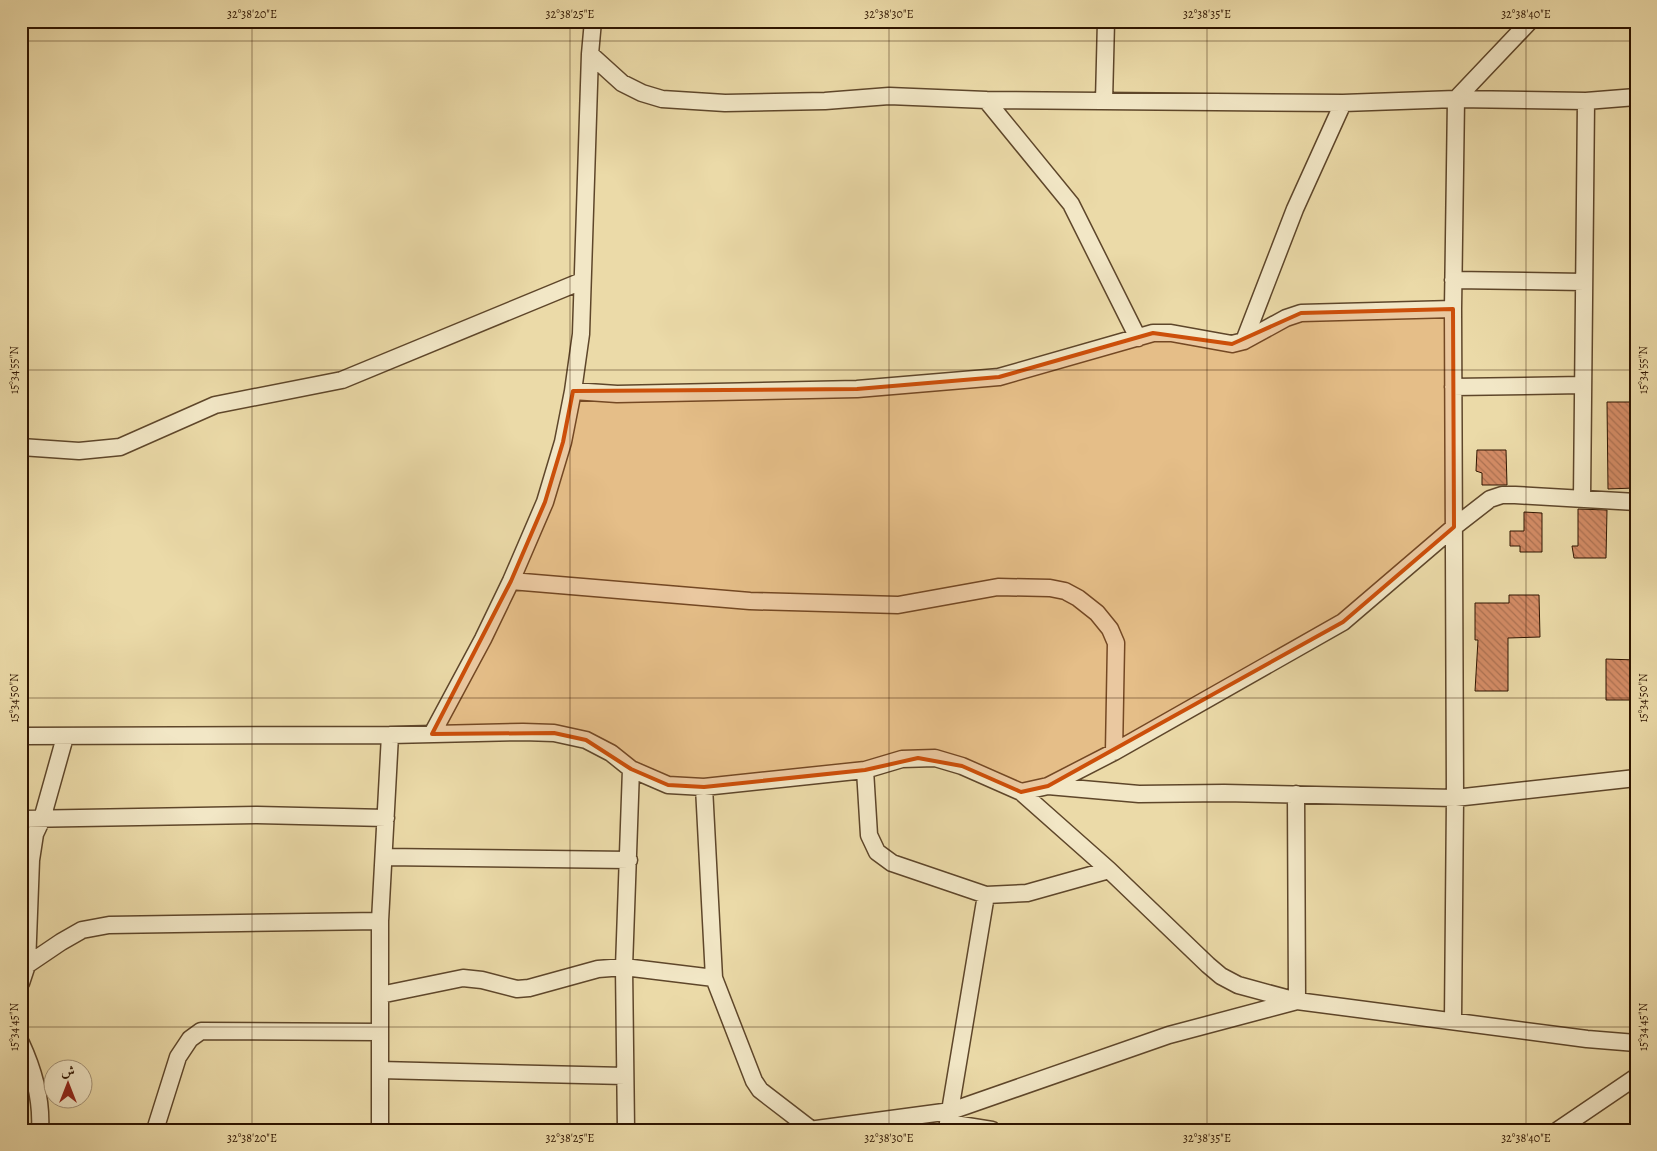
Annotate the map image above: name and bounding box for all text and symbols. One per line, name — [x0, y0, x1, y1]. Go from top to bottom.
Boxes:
text: 32°38'20"E — [227, 6, 277, 22]
text: 32°38'25"E — [546, 6, 594, 22]
text: 32°38'30"E — [864, 6, 914, 22]
text: 32°38'35"E — [1183, 6, 1231, 22]
text: 32°38'40"E — [1501, 6, 1551, 22]
text: 15°34'55"N — [6, 346, 22, 394]
text: 15°34'55"N — [1635, 346, 1651, 394]
text: 15°34'50"N — [6, 673, 22, 723]
text: 15°34'50"N — [1635, 673, 1651, 723]
text: 15°34'45"N — [6, 1003, 22, 1051]
text: 15°34'45"N — [1635, 1003, 1651, 1051]
north arrow — [42, 1058, 92, 1108]
text: ش — [61, 1062, 75, 1081]
text: 32°38'20"E — [227, 1130, 277, 1146]
text: 32°38'25"E — [546, 1130, 594, 1146]
text: 32°38'30"E — [864, 1130, 914, 1146]
text: 32°38'35"E — [1183, 1130, 1231, 1146]
text: 32°38'40"E — [1501, 1130, 1551, 1146]

